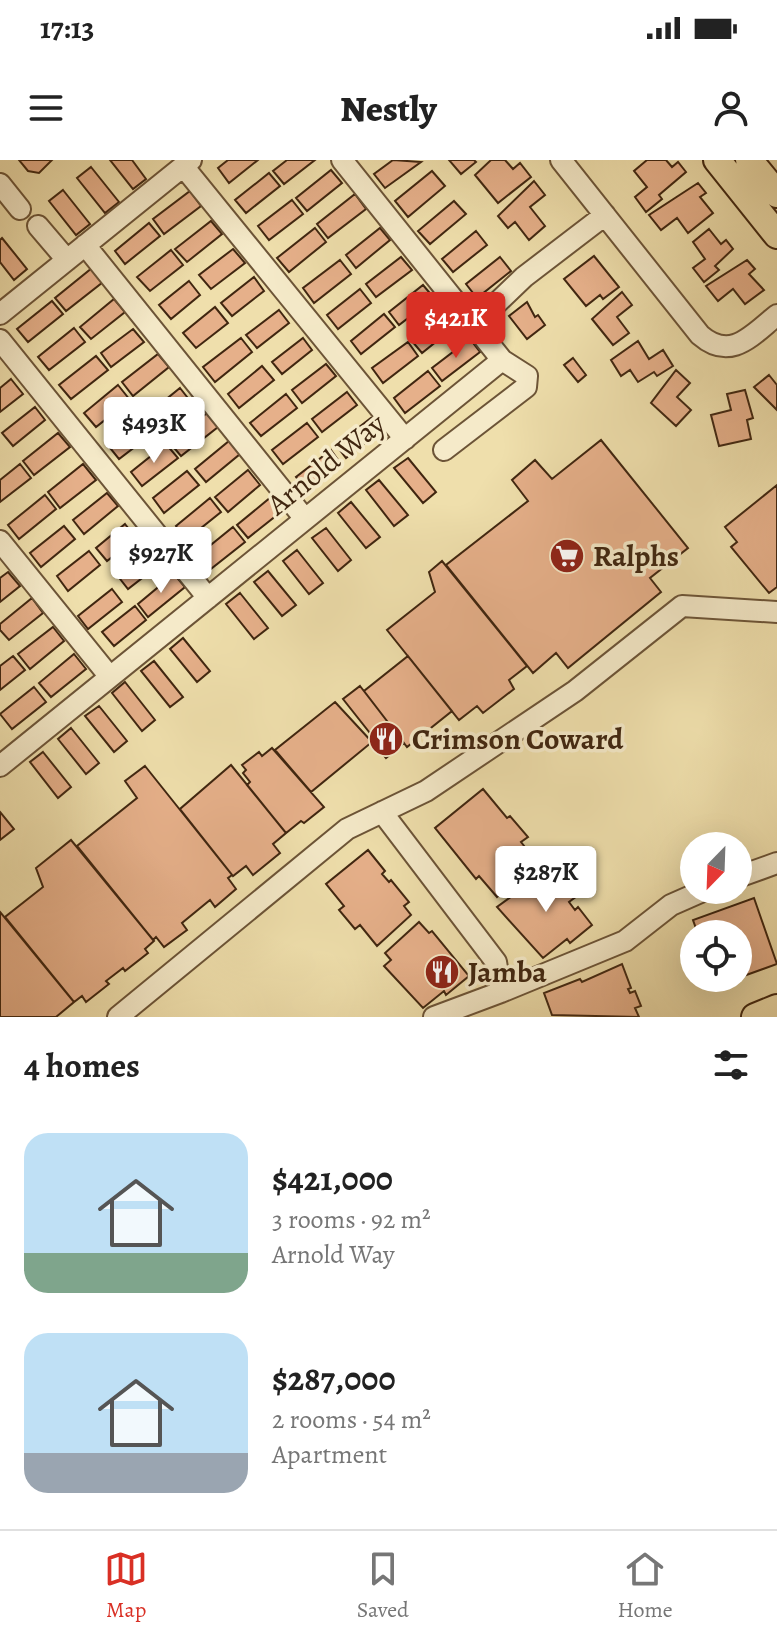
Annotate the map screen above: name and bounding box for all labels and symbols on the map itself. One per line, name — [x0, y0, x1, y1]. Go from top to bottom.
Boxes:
pin: $421K — [400, 292, 512, 360]
pin: $493K — [98, 397, 210, 465]
street label: Arnold Way — [258, 404, 394, 525]
pin: $927K — [105, 527, 217, 595]
place label: Ralphs — [593, 536, 679, 576]
supermarket icon: Ralphs — [548, 537, 586, 575]
place label: Crimson Coward — [412, 719, 624, 759]
restaurant icon: Crimson Coward — [367, 720, 405, 758]
north arrow — [680, 832, 752, 904]
pin: $287K — [490, 846, 602, 914]
place label: Jamba — [468, 952, 547, 992]
restaurant icon: Jamba — [423, 953, 461, 991]

